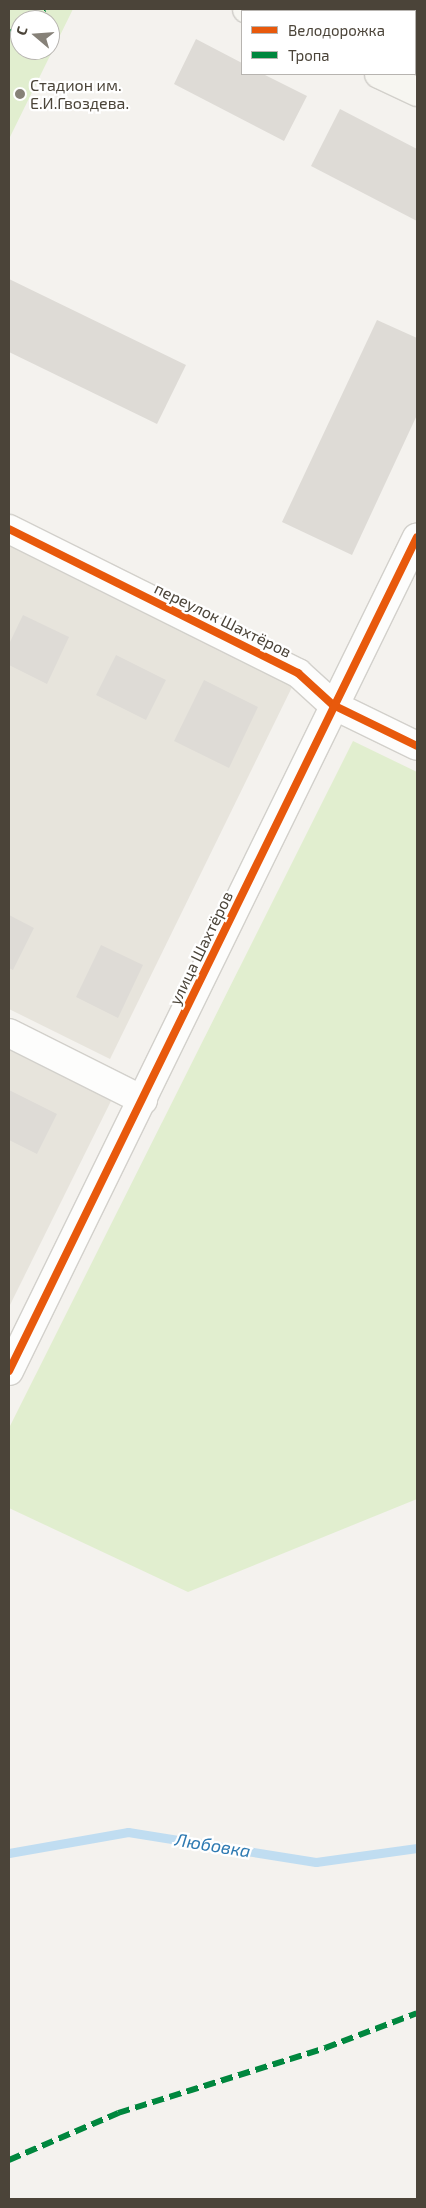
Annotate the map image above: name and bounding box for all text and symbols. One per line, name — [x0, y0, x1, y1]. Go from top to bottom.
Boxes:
north arrow — [10, 10, 60, 60]
legend — [241, 10, 416, 75]
text: Велодорожка — [288, 21, 385, 39]
text: С — [12, 24, 31, 37]
text: Тропа — [288, 46, 330, 64]
place label: Стадион им. Е.И.Гвоздева. — [30, 75, 129, 113]
marker: Стадион им. Е.И.Гвоздева. — [14, 88, 26, 100]
street label: переулок Шахтёров — [151, 579, 295, 661]
street label: улица Шахтёров — [165, 888, 237, 1008]
water label: Любовка — [174, 1828, 252, 1862]

